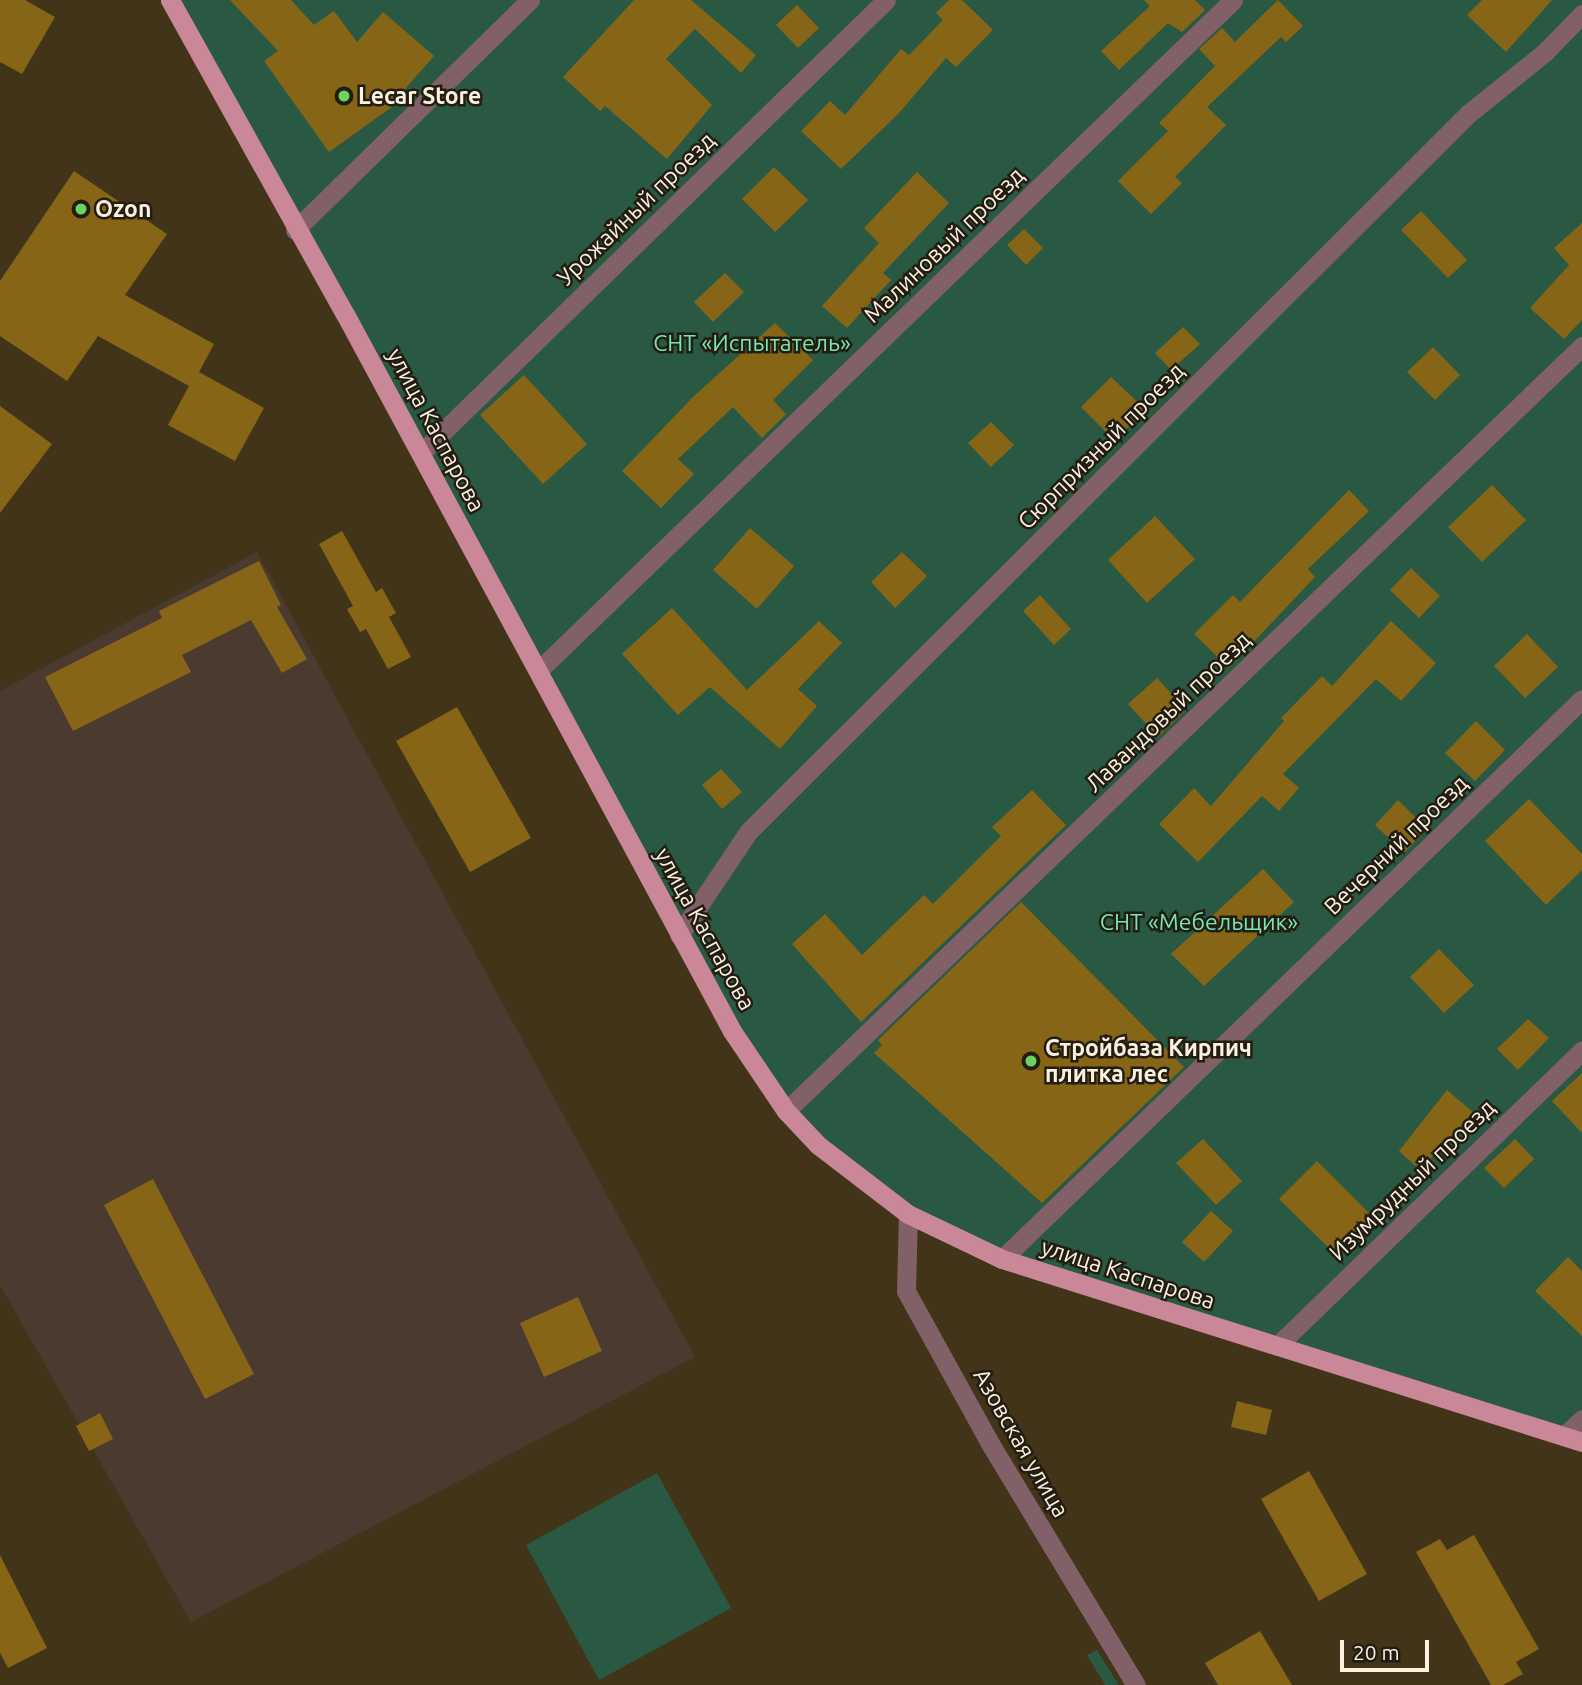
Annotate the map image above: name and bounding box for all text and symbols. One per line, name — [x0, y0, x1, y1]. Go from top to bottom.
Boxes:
place label: Lecar Store — [358, 82, 481, 110]
marker: Lecar Store — [336, 88, 352, 104]
street label: Урожайный проезд — [551, 127, 721, 291]
street label: Малиновый проезд — [858, 162, 1030, 328]
place label: Ozon — [95, 195, 151, 223]
marker: Ozon — [73, 201, 89, 217]
park label: СНТ «Испытатель» — [653, 329, 851, 357]
street label: улица Каспарова — [381, 344, 491, 516]
street label: Сюрпризный проезд — [1012, 357, 1190, 535]
street label: Лавандовый проезд — [1080, 626, 1256, 798]
street label: Вечерний проезд — [1319, 770, 1473, 920]
street label: улица Каспарова — [649, 843, 761, 1015]
park label: СНТ «Мебельщик» — [1100, 908, 1298, 936]
place label: Стройбаза Кирпич плитка лес — [1045, 1034, 1252, 1088]
marker: Стройбаза Кирпич плитка лес — [1023, 1053, 1039, 1069]
street label: Изумрудный проезд — [1323, 1094, 1501, 1266]
street label: улица Каспарова — [1038, 1233, 1218, 1315]
street label: Азовская улица — [967, 1364, 1075, 1522]
scale bar — [1344, 1626, 1433, 1670]
text: 20 m — [1353, 1640, 1400, 1664]

